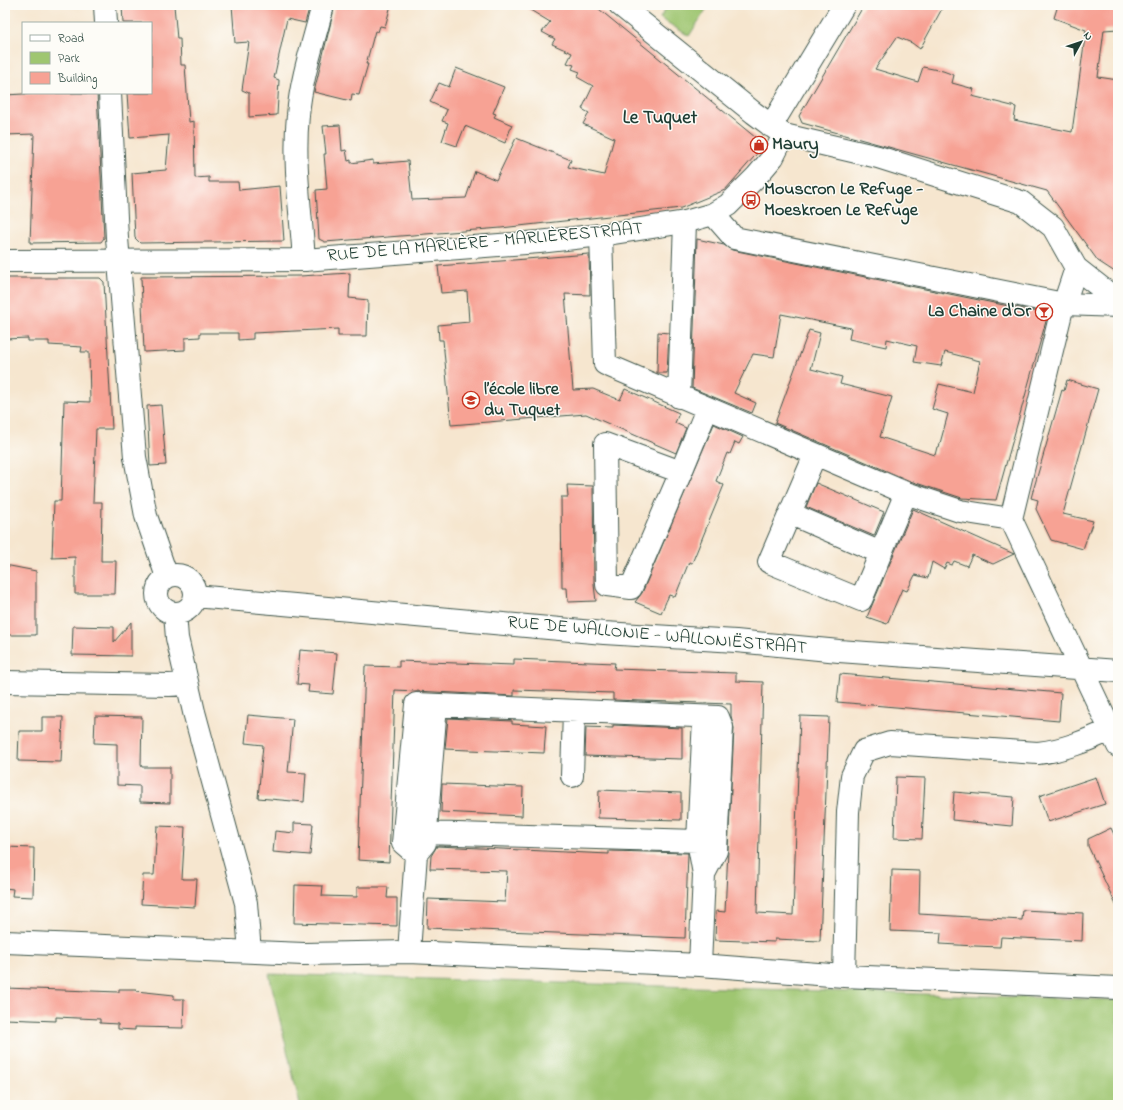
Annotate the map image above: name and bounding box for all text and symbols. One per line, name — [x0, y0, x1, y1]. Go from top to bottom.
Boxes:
legend — [22, 22, 152, 94]
north arrow — [1061, 22, 1101, 62]
text: N — [1079, 28, 1096, 44]
text: Road — [58, 30, 84, 48]
text: Park — [58, 50, 80, 68]
text: Building — [57, 70, 97, 89]
district label: Le Tuquet — [623, 105, 698, 132]
place label: Maury — [772, 132, 818, 159]
shop icon: Maury — [749, 135, 769, 155]
place label: Mouscron Le Refuge - Moeskroen Le Refuge — [764, 177, 923, 225]
bus stop icon: Mouscron Le Refuge - Moeskroen Le Refuge — [741, 190, 761, 210]
street label: RUE DE LA MARLIÈRE - MARLIÈRESTRAAT — [326, 216, 644, 270]
place label: La Chaine d'Or — [928, 299, 1031, 325]
bar icon: La Chaine d'Or — [1034, 302, 1054, 322]
place label: l’école libre du Tuquet — [484, 377, 561, 424]
school or university icon: l’école libre du Tuquet — [461, 390, 481, 410]
street label: RUE DE WALLONIE - WALLONIËSTRAAT — [506, 610, 808, 662]

